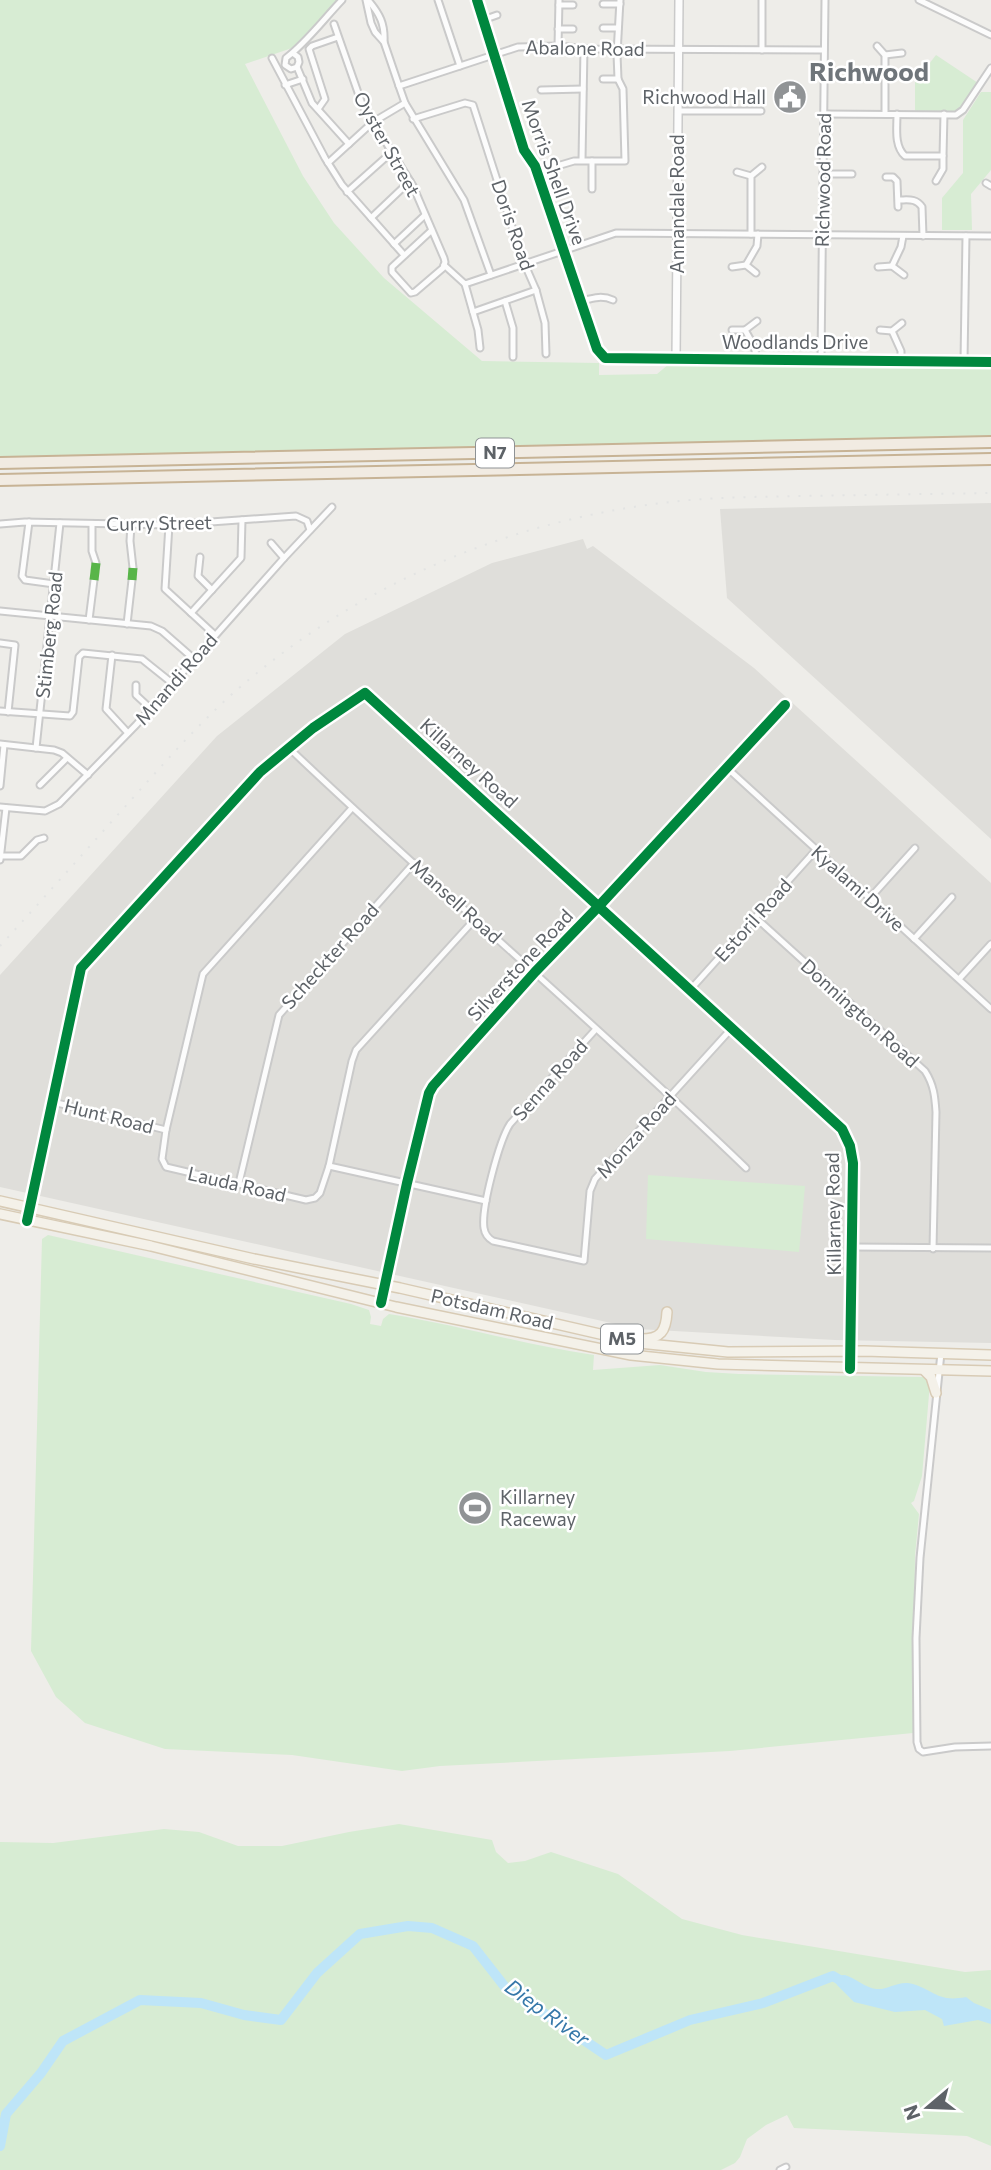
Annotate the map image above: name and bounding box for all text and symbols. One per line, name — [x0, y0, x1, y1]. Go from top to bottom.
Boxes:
street label: Abalone Road — [525, 35, 645, 60]
district label: Richwood — [809, 55, 929, 86]
public building icon: Richwood Hall — [771, 78, 809, 116]
place label: Richwood Hall — [642, 85, 766, 108]
street label: Oyster Street — [349, 87, 426, 200]
street label: Morris Shell Drive — [517, 96, 591, 248]
street label: Richwood Road — [810, 113, 835, 247]
street label: Annandale Road — [665, 134, 688, 274]
street label: Doris Road — [487, 176, 540, 273]
street label: Woodlands Drive — [722, 330, 868, 353]
road number: N7 — [476, 438, 514, 467]
street label: Curry Street — [106, 510, 212, 535]
street label: Stimberg Road — [30, 570, 67, 699]
street label: Mnandi Road — [130, 628, 222, 729]
street label: Killarney Road — [416, 713, 523, 812]
street label: Kyalami Drive — [807, 840, 910, 935]
street label: Mansell Road — [406, 854, 507, 948]
street label: Estoril Road — [709, 873, 796, 966]
street label: Scheckter Road — [276, 898, 383, 1013]
street label: Silverstone Road — [462, 904, 577, 1025]
street label: Donnington Road — [796, 954, 924, 1072]
street label: Senna Road — [507, 1034, 592, 1125]
street label: Monza Road — [591, 1087, 680, 1182]
street label: Hunt Road — [62, 1093, 156, 1138]
street label: Killarney Road — [820, 1152, 845, 1276]
street label: Lauda Road — [186, 1161, 289, 1206]
street label: Potsdam Road — [429, 1283, 555, 1334]
road number: M5 — [601, 1324, 643, 1354]
place label: Killarney Raceway — [500, 1485, 577, 1530]
sports icon: Killarney Raceway — [456, 1489, 494, 1527]
water label: Diep River — [501, 1973, 595, 2051]
north arrow — [893, 2072, 963, 2142]
text: N — [898, 2102, 925, 2123]

